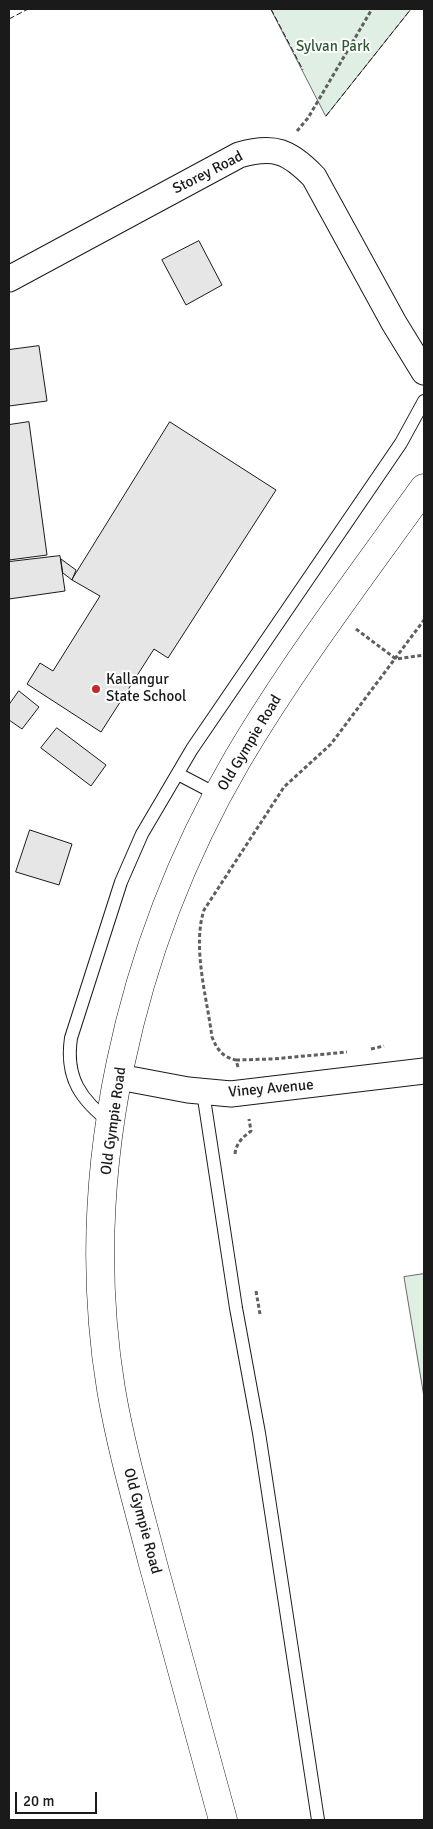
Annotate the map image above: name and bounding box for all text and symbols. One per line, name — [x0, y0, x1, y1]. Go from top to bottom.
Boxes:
park label: Sylvan Park — [296, 38, 370, 56]
street label: Storey Road — [170, 148, 246, 198]
place label: Kallangur State School — [106, 671, 187, 706]
marker: Kallangur State School — [90, 683, 102, 695]
street label: Old Gympie Road — [214, 692, 286, 794]
street label: Old Gympie Road — [98, 1066, 130, 1176]
street label: Viney Avenue — [228, 1076, 314, 1102]
street label: Old Gympie Road — [119, 1466, 165, 1576]
scale bar — [18, 1782, 100, 1814]
text: 20 m — [23, 1792, 54, 1810]

